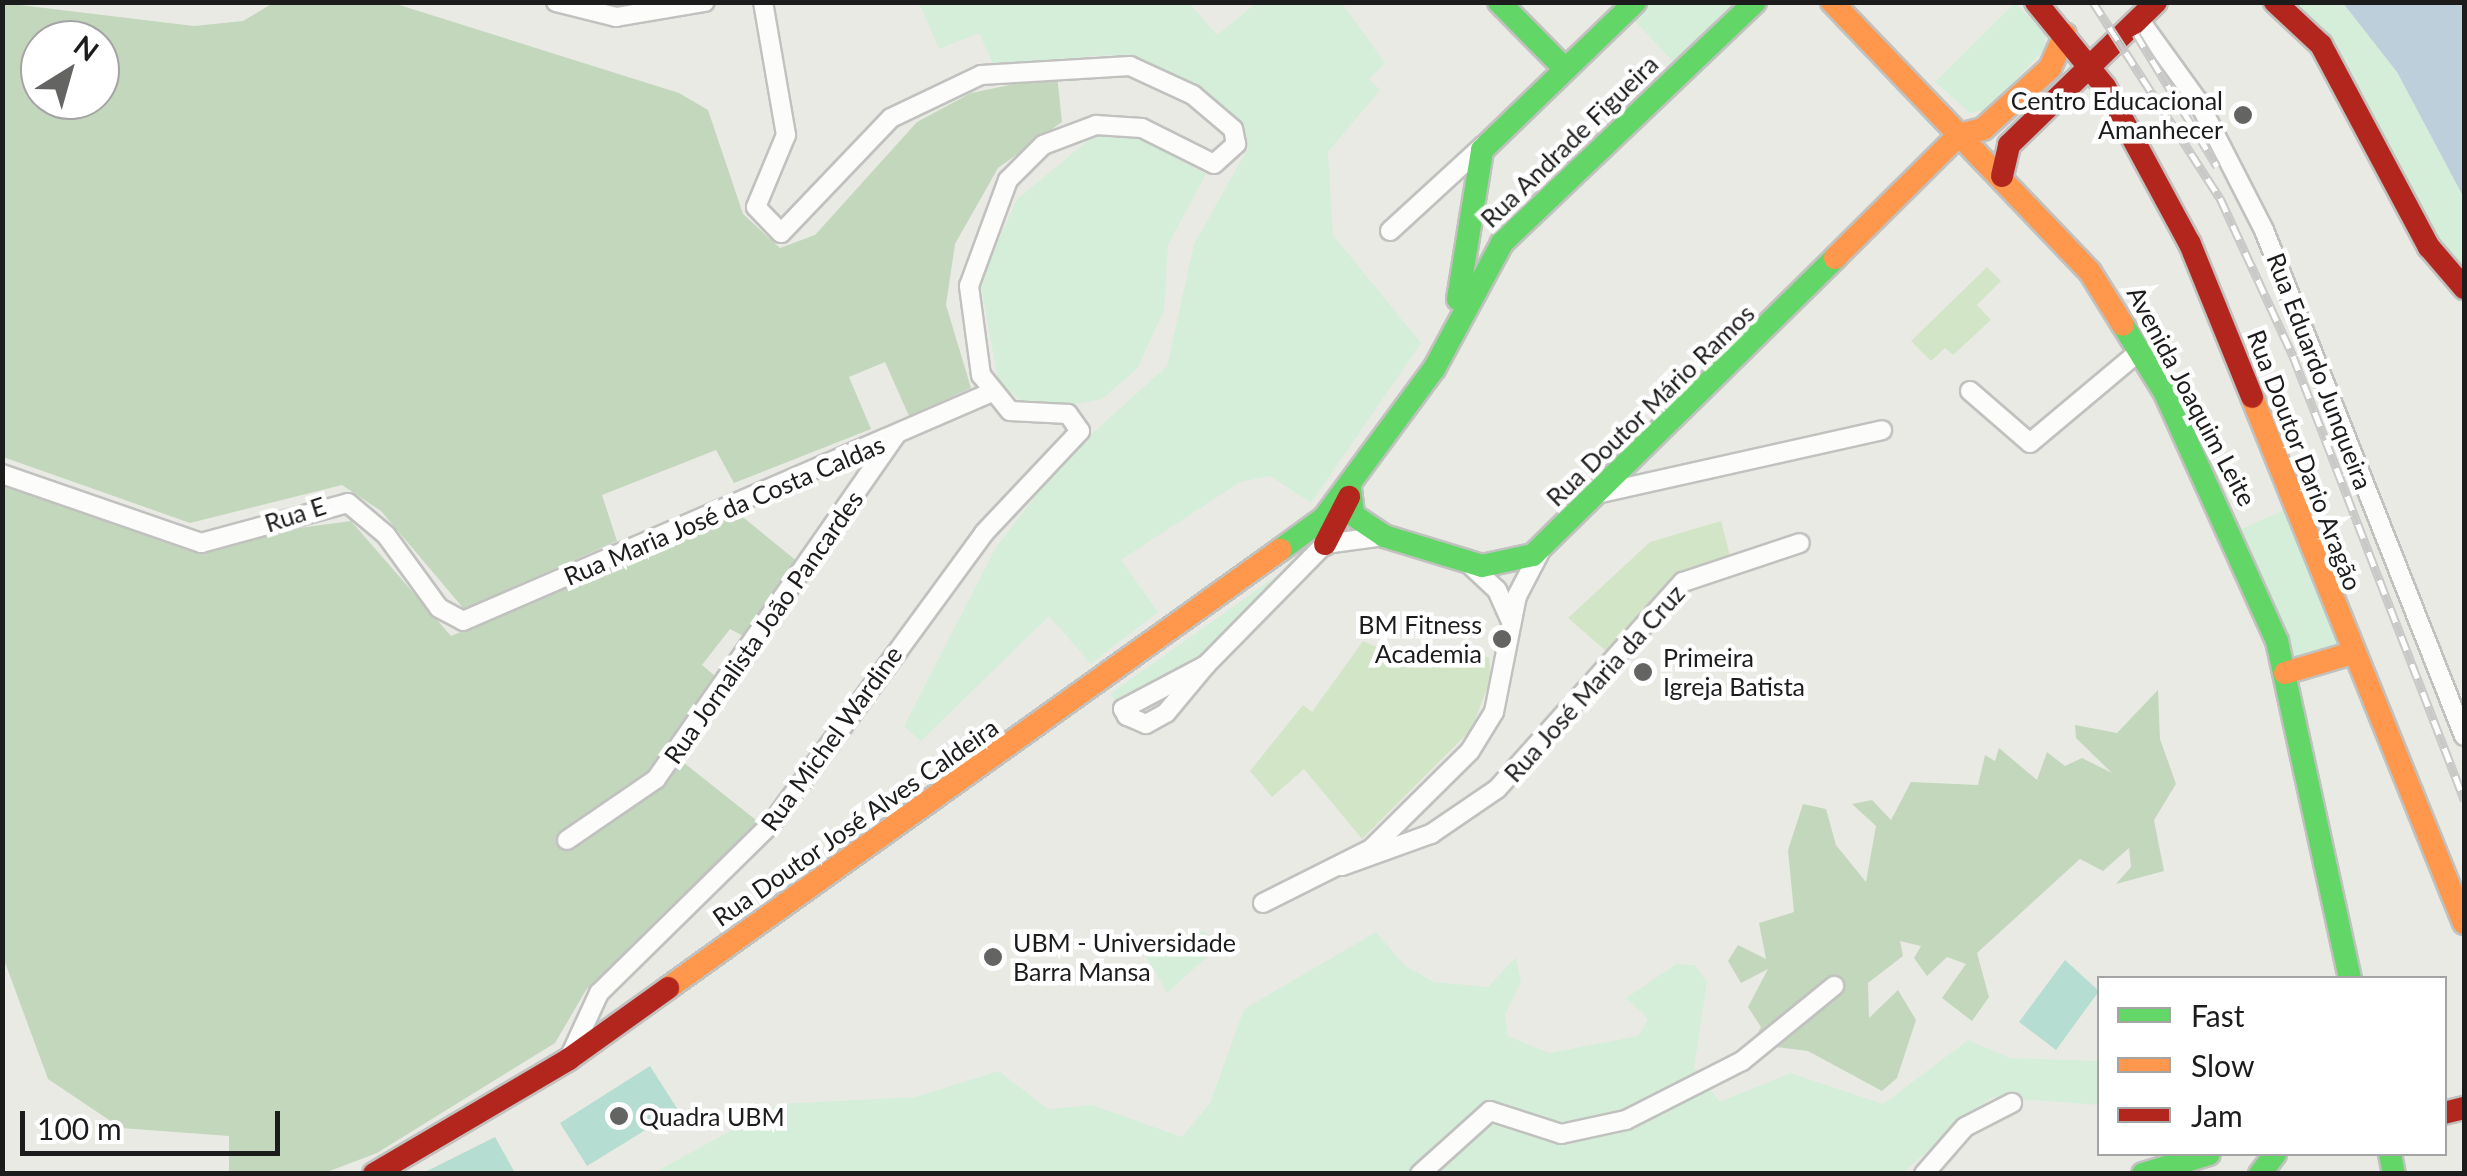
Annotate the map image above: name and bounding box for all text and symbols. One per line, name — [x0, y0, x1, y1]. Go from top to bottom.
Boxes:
north arrow — [20, 20, 120, 120]
text: N — [68, 28, 106, 68]
street label: Rua Andrade Figueira — [1474, 49, 1664, 233]
place label: Centro Educacional Amanhecer — [2011, 86, 2223, 145]
marker: Centro Educacional Amanhecer — [2232, 104, 2254, 126]
street label: Rua Eduardo Junqueira — [2261, 248, 2379, 494]
street label: Avenida Joaquim Leite — [2121, 281, 2263, 511]
street label: Rua Doutor Mário Ramos — [1540, 298, 1760, 512]
street label: Rua Doutor Dario Aragão — [2241, 325, 2369, 595]
street label: Rua Maria José da Costa Caldas — [559, 429, 889, 591]
street label: Rua Jornalista João Pancardes — [657, 484, 869, 770]
street label: Rua E — [261, 490, 329, 538]
street label: Rua José Maria da Cruz — [1497, 578, 1691, 788]
place label: BM Fitness Academia — [1358, 610, 1482, 669]
marker: BM Fitness Academia — [1491, 628, 1513, 650]
street label: Rua Michel Wardine — [754, 640, 908, 836]
place label: Primeira Igreja Batista — [1663, 643, 1805, 702]
marker: Primeira Igreja Batista — [1632, 661, 1654, 683]
street label: Rua Doutor José Alves Caldeira — [706, 711, 1004, 933]
place label: UBM - Universidade Barra Mansa — [1013, 928, 1236, 987]
marker: UBM - Universidade Barra Mansa — [982, 946, 1004, 968]
legend — [2097, 976, 2447, 1156]
text: Fast — [2191, 997, 2245, 1033]
text: Slow — [2191, 1047, 2254, 1083]
scale bar — [25, 1091, 285, 1153]
text: Jam — [2191, 1097, 2243, 1133]
place label: Quadra UBM — [639, 1101, 785, 1131]
marker: Quadra UBM — [608, 1105, 630, 1127]
text: 100 m — [37, 1110, 122, 1146]

